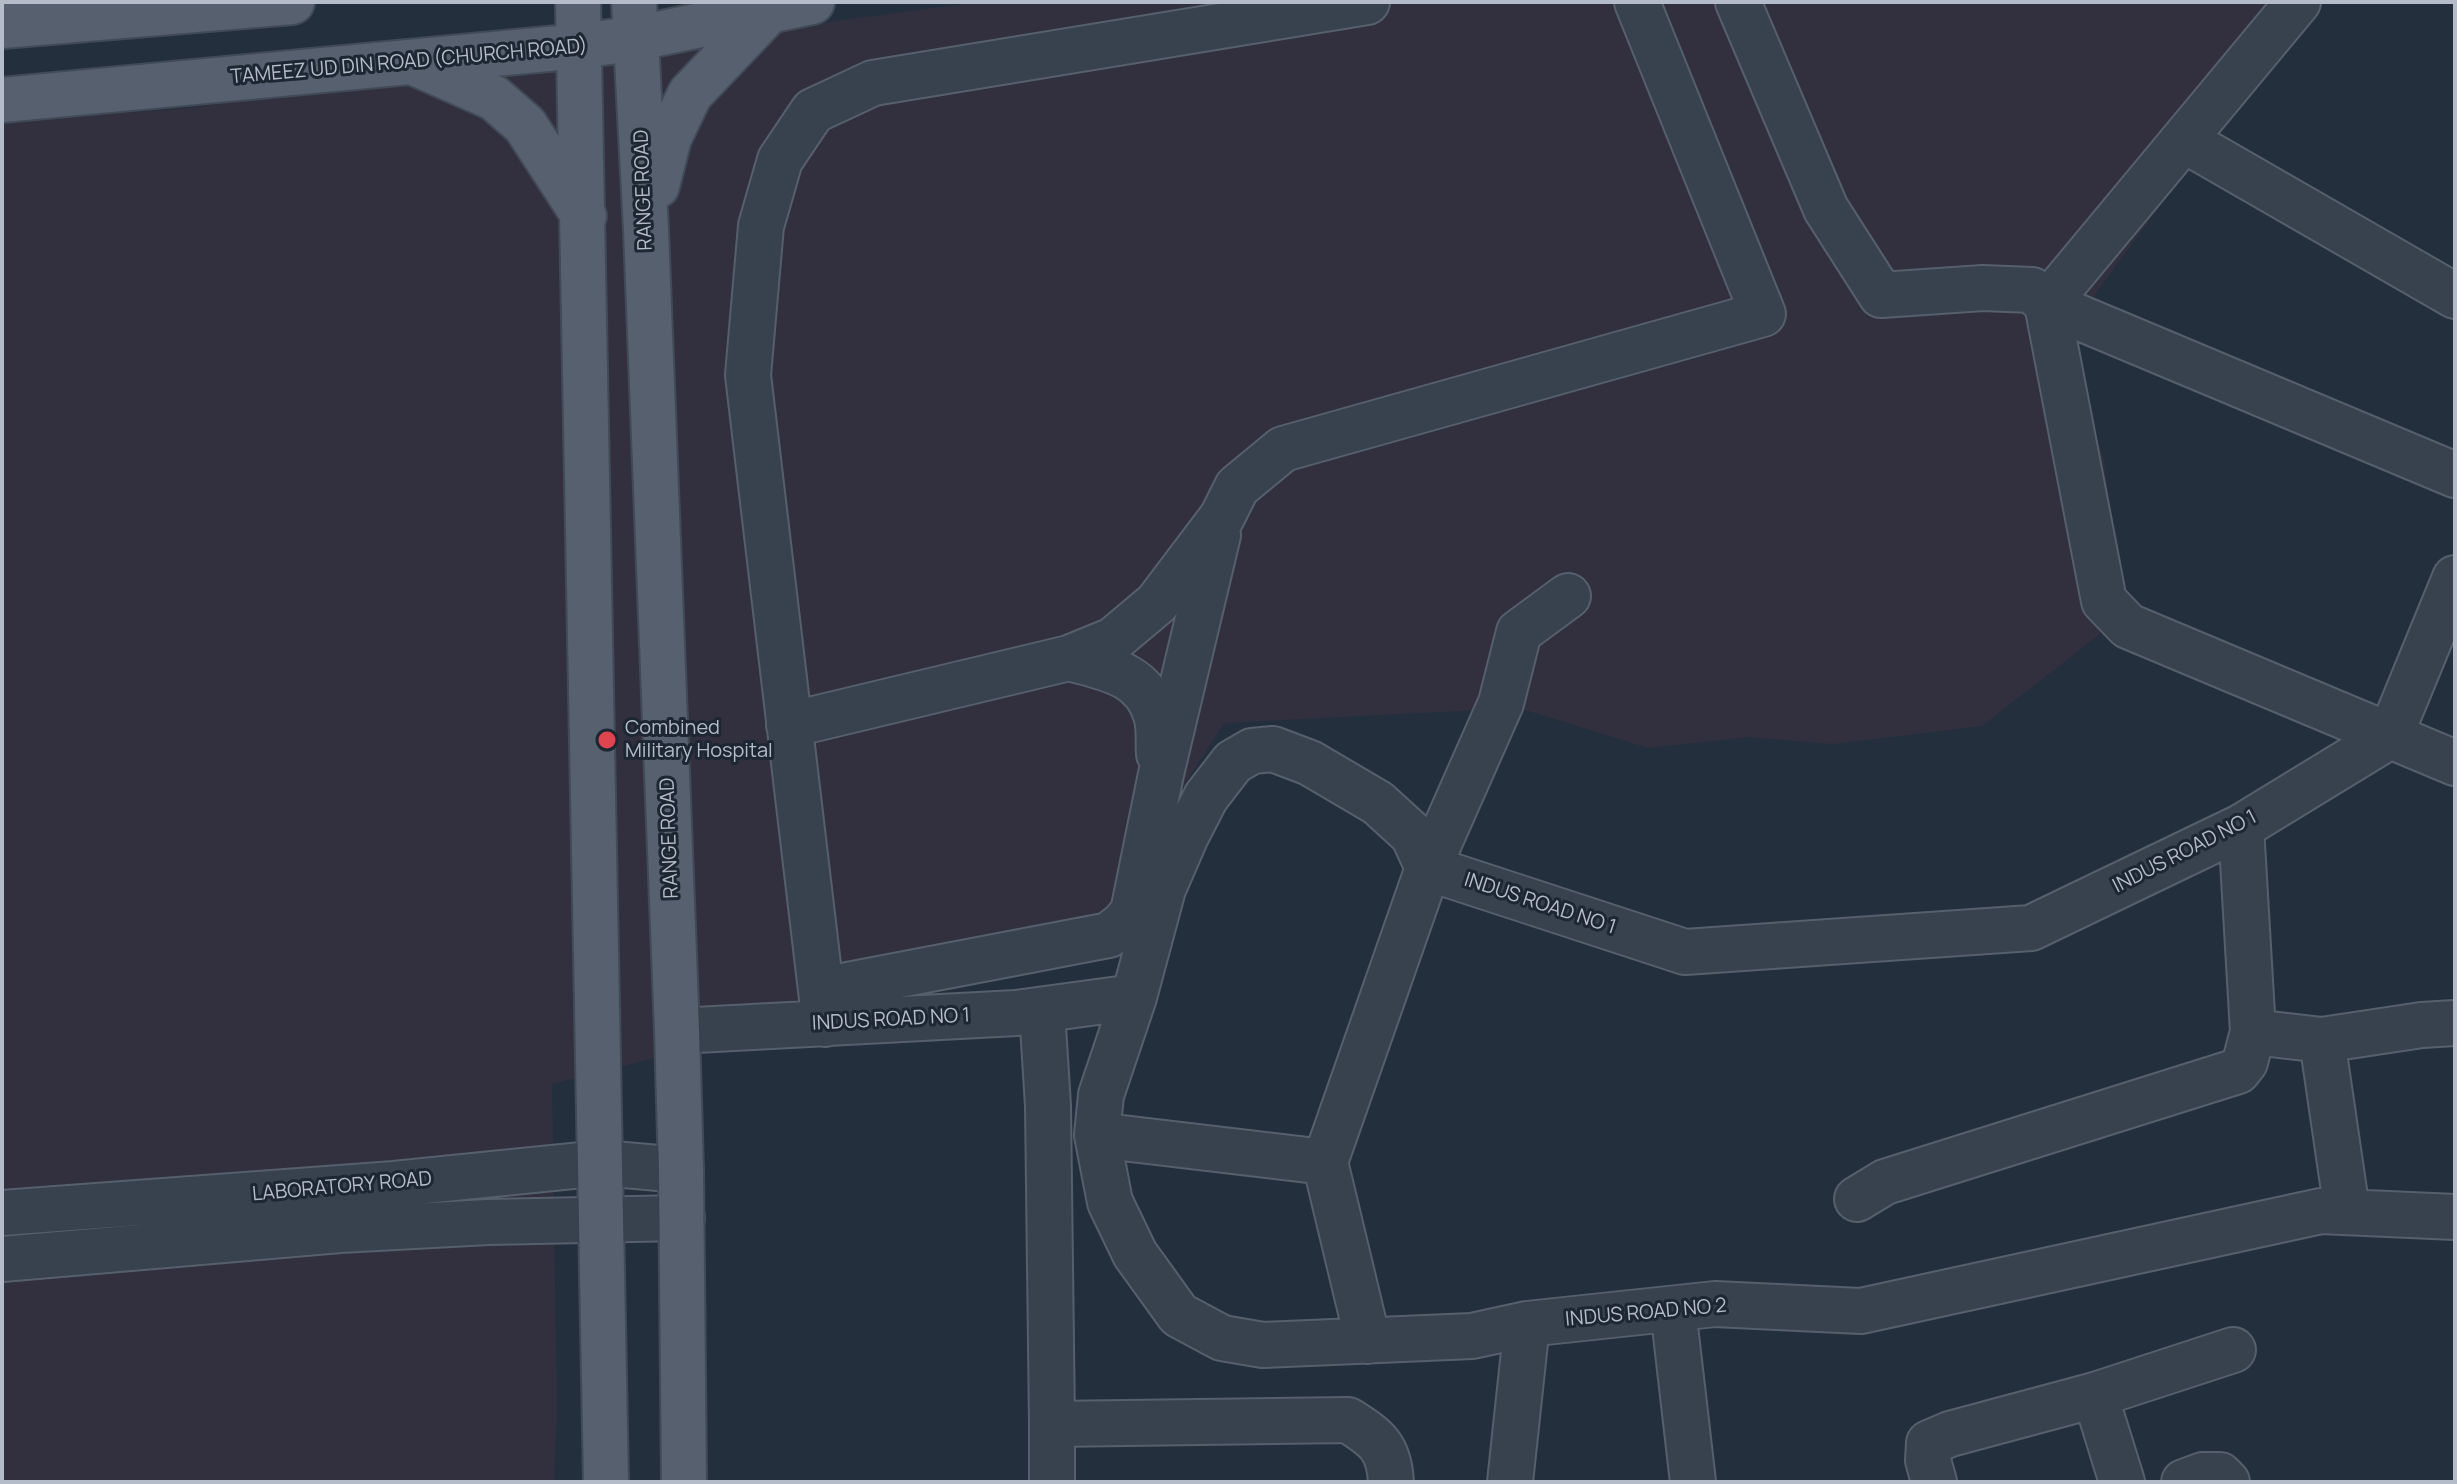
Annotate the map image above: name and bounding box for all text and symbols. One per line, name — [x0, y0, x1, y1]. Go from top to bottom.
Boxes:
street label: TAMEEZ UD DIN ROAD (CHURCH ROAD) — [229, 34, 589, 90]
street label: RANGE ROAD — [630, 129, 658, 251]
place label: Combined Military Hospital — [625, 716, 773, 763]
marker: Combined Military Hospital — [596, 729, 618, 751]
street label: RANGE ROAD — [656, 777, 684, 899]
street label: INDUS ROAD NO 1 — [2109, 805, 2261, 899]
street label: INDUS ROAD NO 1 — [1461, 868, 1619, 940]
street label: INDUS ROAD NO 1 — [811, 1004, 971, 1036]
street label: LABORATORY ROAD — [251, 1167, 433, 1207]
street label: INDUS ROAD NO 2 — [1564, 1294, 1728, 1332]

